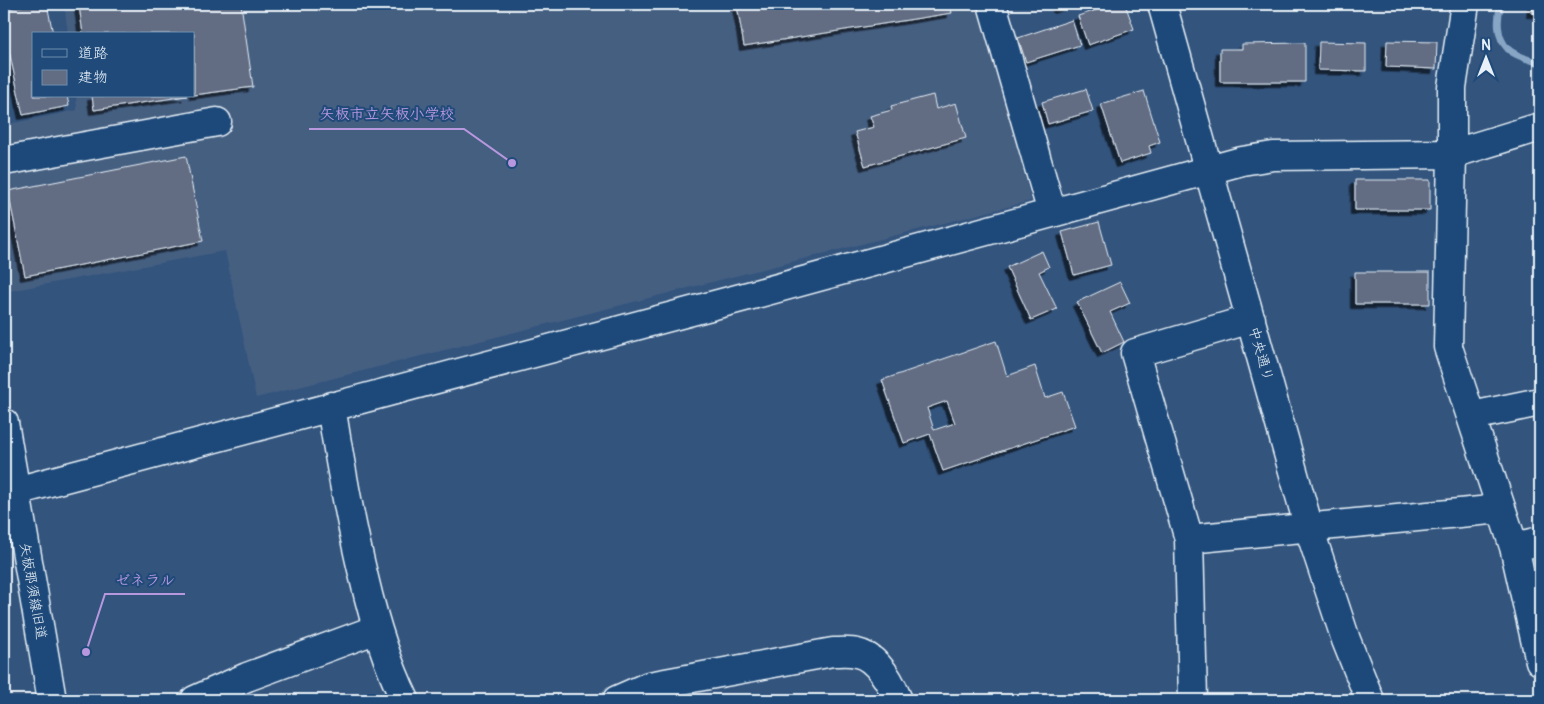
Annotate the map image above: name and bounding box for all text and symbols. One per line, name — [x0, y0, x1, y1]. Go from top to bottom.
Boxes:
legend — [32, 32, 195, 98]
north arrow — [1462, 32, 1512, 82]
text: N — [1481, 37, 1491, 54]
text: 道路 — [78, 44, 108, 63]
text: 建物 — [78, 68, 108, 87]
callout: 矢板市立矢板小学校 — [309, 99, 464, 129]
text: 矢板市立矢板小学校 — [319, 105, 455, 124]
street label: 中央通り — [1245, 325, 1277, 383]
street label: 矢板那須線旧道 — [16, 541, 50, 641]
callout: ゼネラル — [105, 564, 185, 594]
text: ゼネラル — [115, 571, 175, 590]

